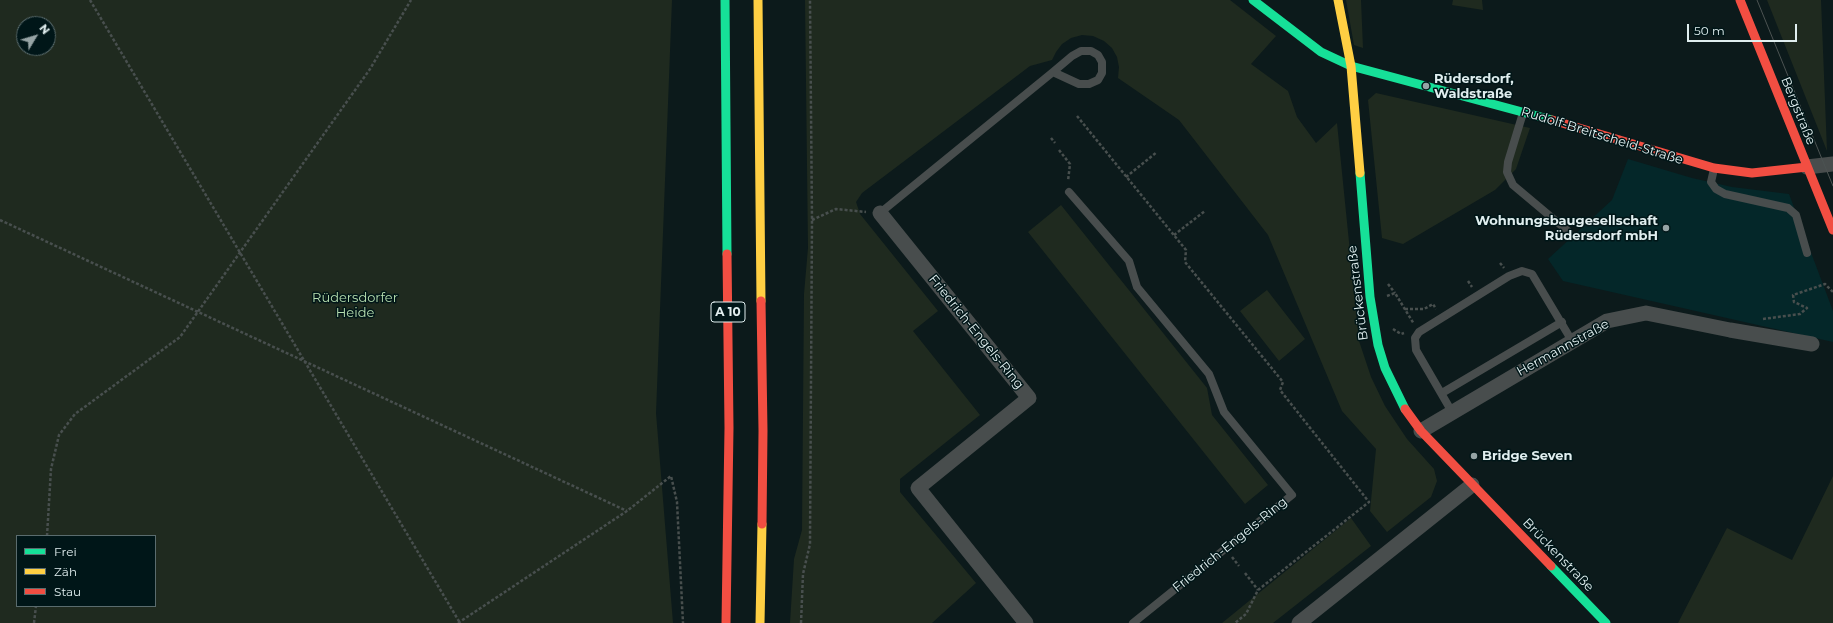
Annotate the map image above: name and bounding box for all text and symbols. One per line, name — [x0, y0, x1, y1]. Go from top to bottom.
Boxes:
north arrow — [16, 16, 56, 56]
scale bar — [1689, 16, 1799, 42]
text: N — [36, 21, 53, 37]
text: 50 m — [1694, 23, 1725, 38]
place label: Rüdersdorf, Waldstraße — [1434, 71, 1514, 102]
street label: Bergstraße — [1777, 75, 1819, 147]
marker: Rüdersdorf, Waldstraße — [1421, 81, 1431, 91]
street label: Rudolf-Breitscheid-Straße — [1519, 104, 1685, 168]
place label: Wohnungsbaugesellschaft Rüdersdorf mbH — [1475, 213, 1658, 244]
marker: Wohnungsbaugesellschaft Rüdersdorf mbH — [1661, 223, 1671, 233]
street label: Brückenstraße — [1344, 245, 1372, 341]
street label: Friedrich-Engels-Ring — [925, 272, 1027, 392]
park label: Rüdersdorfer Heide — [312, 290, 398, 321]
road number: A 10 — [711, 302, 745, 322]
street label: Hermannstraße — [1514, 316, 1612, 380]
place label: Bridge Seven — [1482, 448, 1573, 464]
marker: Bridge Seven — [1469, 451, 1479, 461]
street label: Friedrich-Engels-Ring — [1170, 494, 1290, 596]
street label: Brückenstraße — [1519, 515, 1597, 595]
legend — [16, 535, 156, 607]
text: Frei — [54, 544, 77, 559]
text: Zäh — [54, 564, 77, 579]
text: Stau — [54, 584, 81, 599]

